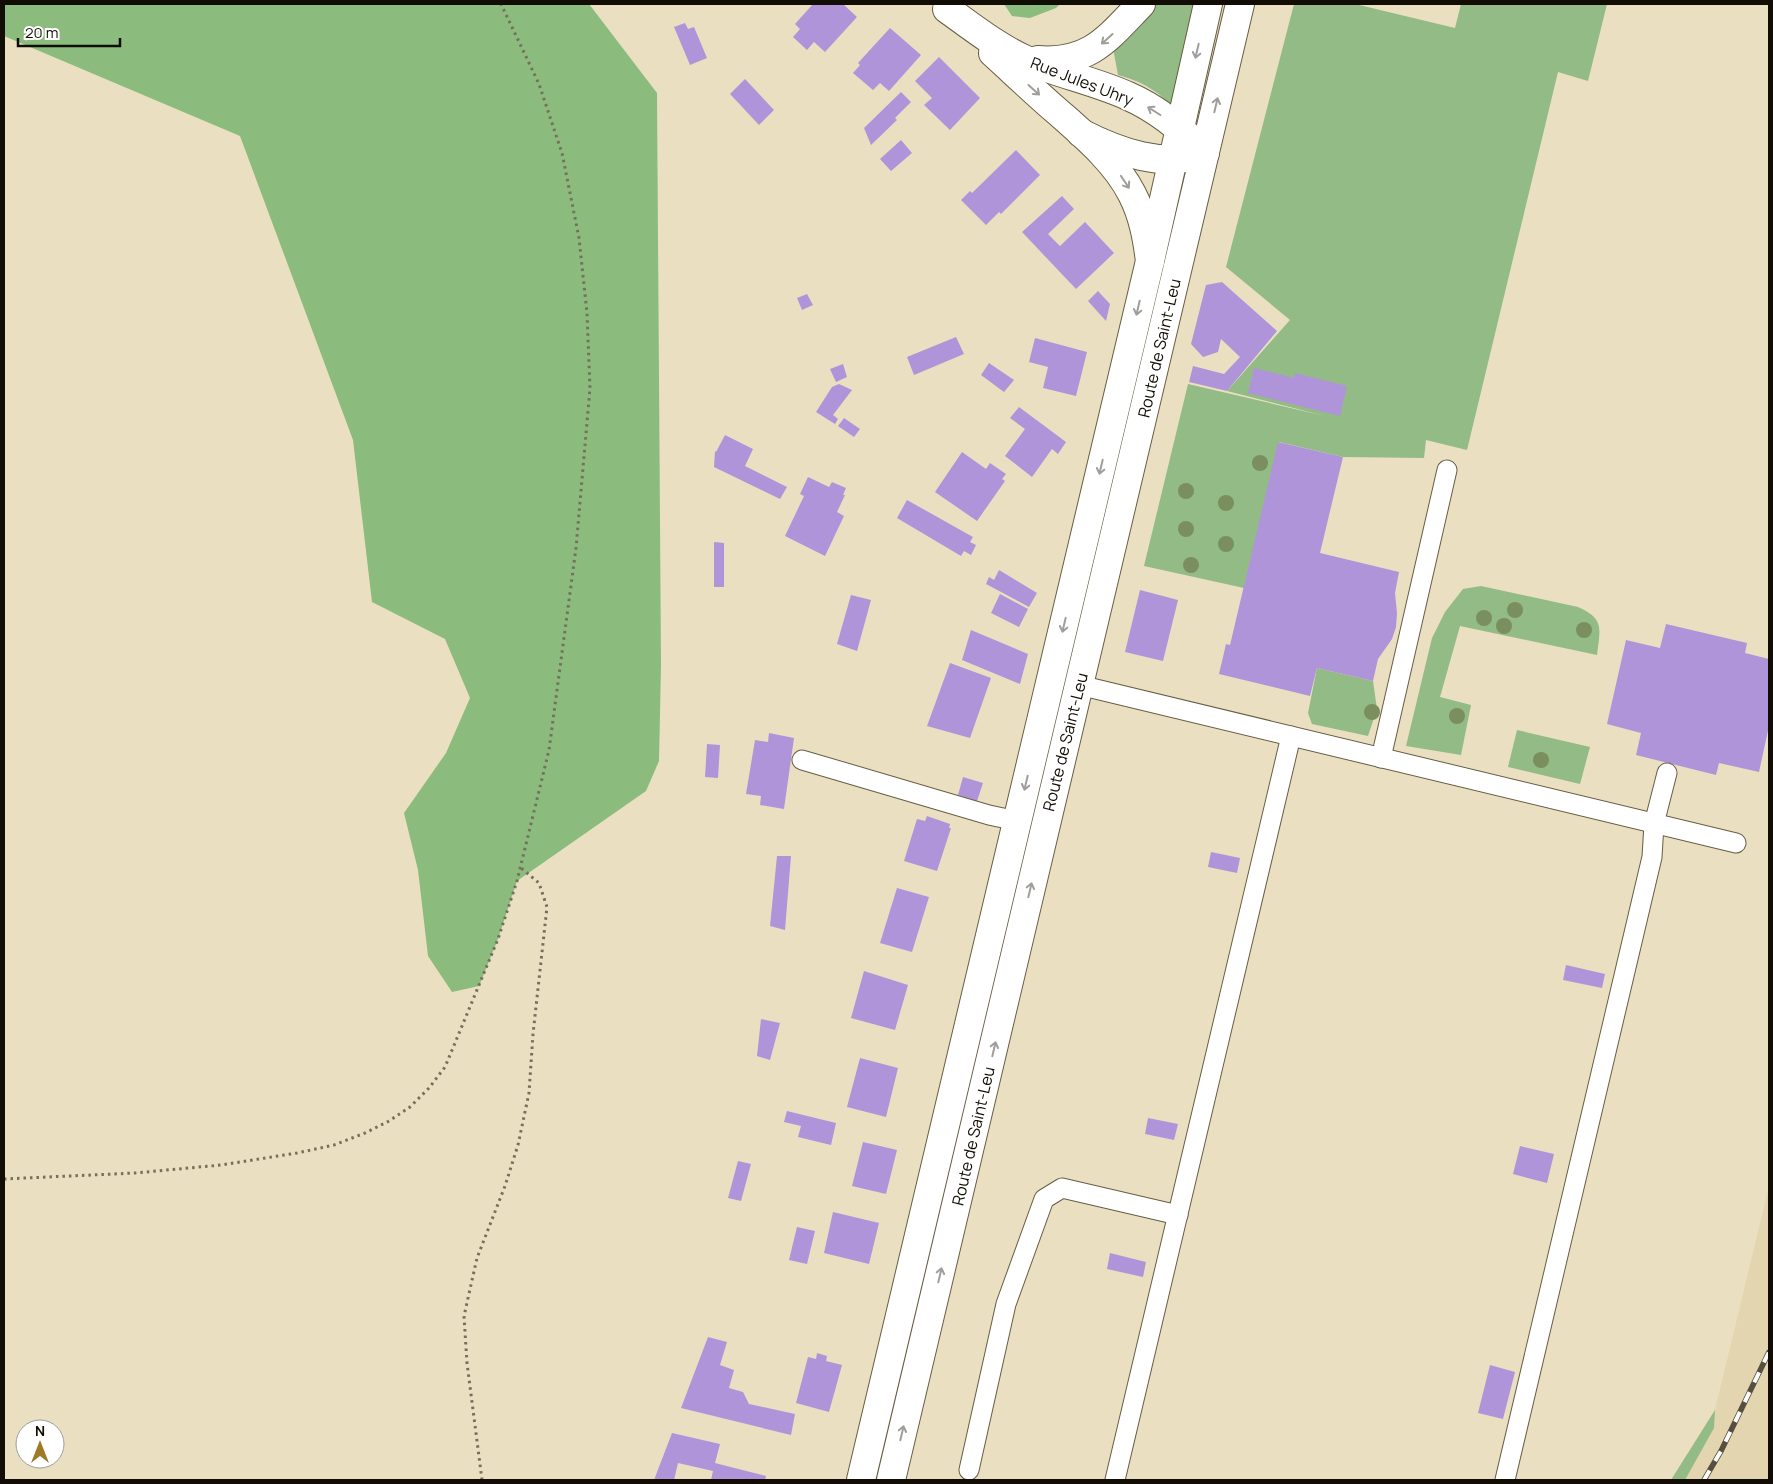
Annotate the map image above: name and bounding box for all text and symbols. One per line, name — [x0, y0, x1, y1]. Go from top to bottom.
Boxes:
scale bar — [18, 15, 120, 47]
text: 20 m — [25, 22, 58, 43]
one-way arrow — [1100, 33, 1113, 45]
one-way arrow — [1192, 43, 1201, 59]
street label: Rue Jules Uhry — [1027, 51, 1137, 111]
one-way arrow — [1027, 85, 1040, 96]
one-way arrow — [1212, 98, 1221, 114]
one-way arrow — [1147, 105, 1161, 115]
one-way arrow — [1120, 175, 1130, 189]
street label: Route de Saint-Leu — [1132, 276, 1186, 420]
one-way arrow — [1133, 300, 1142, 316]
one-way arrow — [1096, 458, 1105, 474]
one-way arrow — [1059, 616, 1068, 632]
street label: Route de Saint-Leu — [1037, 671, 1093, 813]
one-way arrow — [1021, 774, 1030, 790]
one-way arrow — [1026, 883, 1035, 899]
one-way arrow — [990, 1041, 999, 1057]
street label: Route de Saint-Leu — [946, 1064, 1000, 1208]
one-way arrow — [936, 1267, 945, 1283]
north arrow — [15, 1419, 65, 1469]
text: N — [35, 1421, 45, 1440]
one-way arrow — [898, 1425, 907, 1441]

